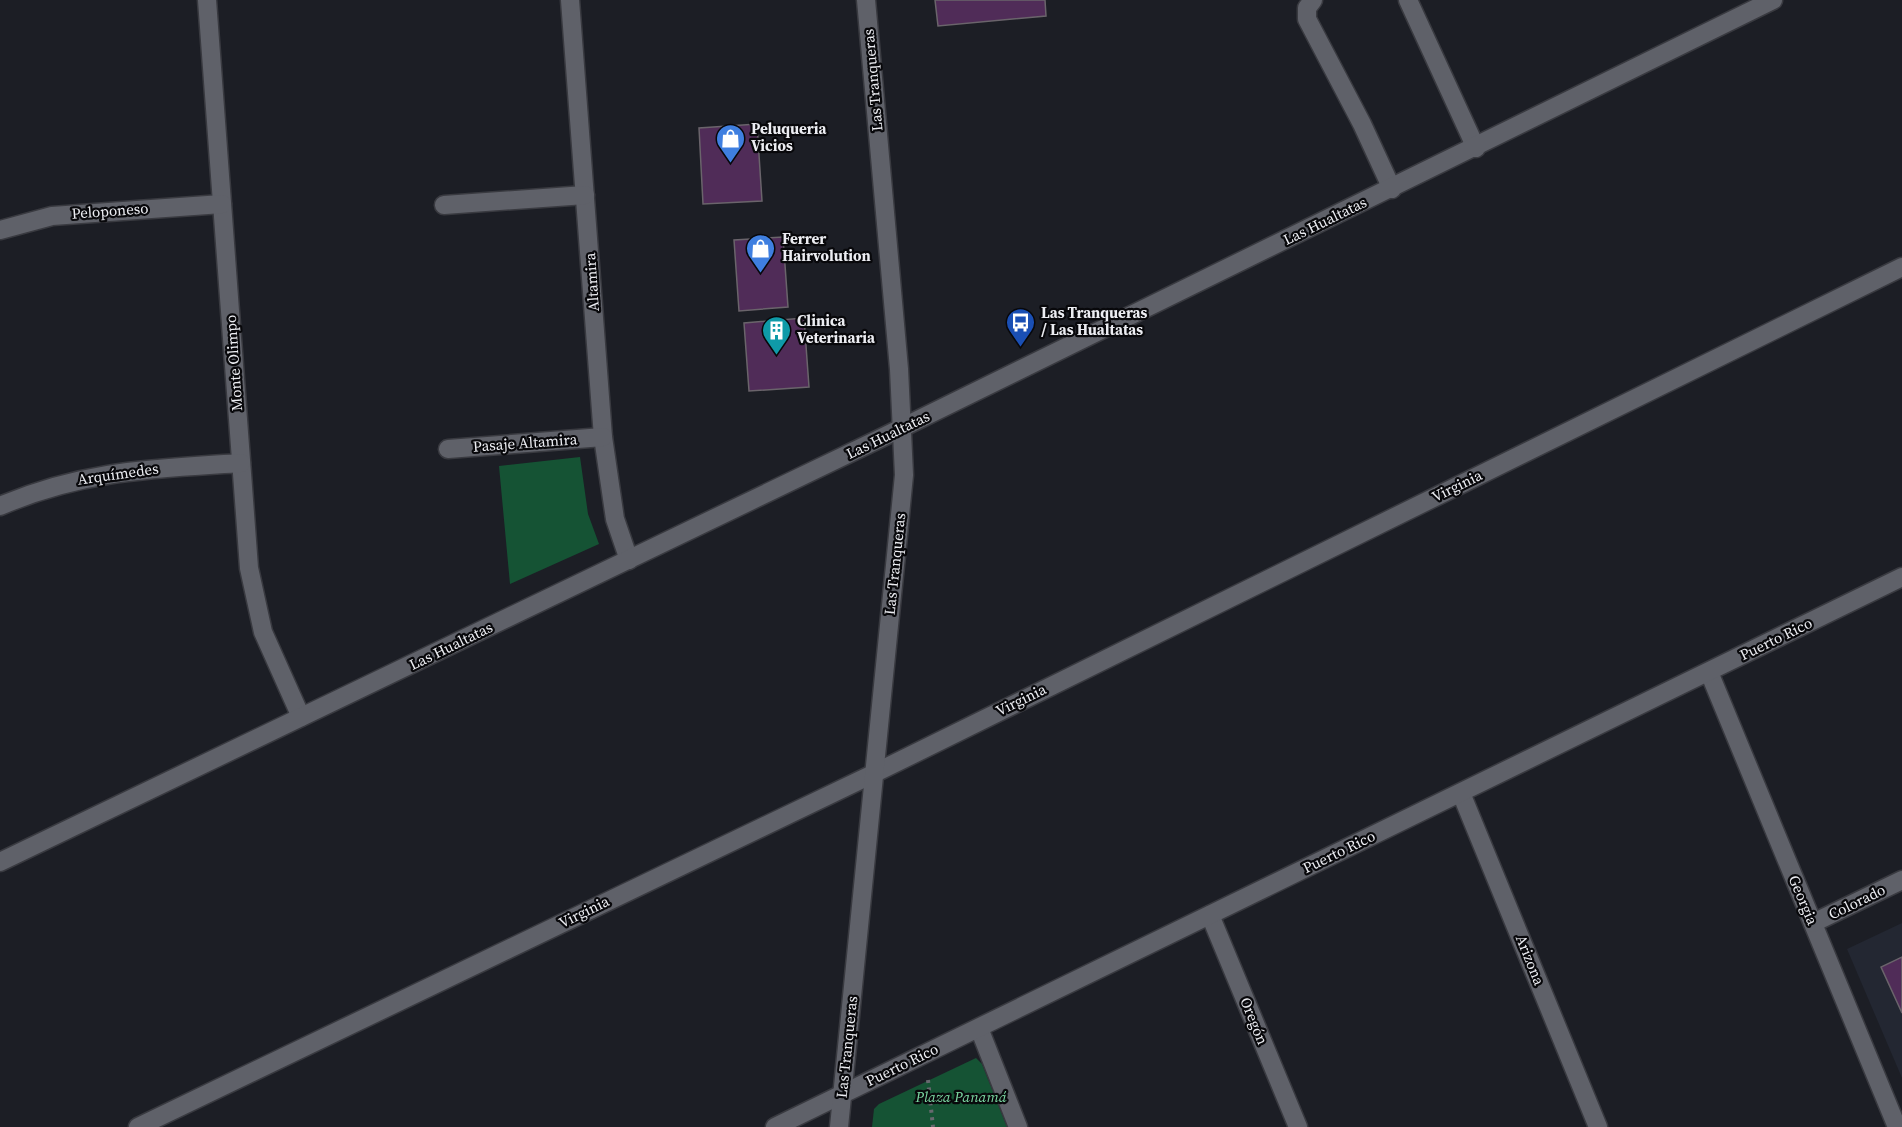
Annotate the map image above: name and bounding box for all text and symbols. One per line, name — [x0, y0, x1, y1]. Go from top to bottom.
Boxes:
street label: Las Tranqueras — [858, 28, 887, 132]
place label: Peluqueria Vicios — [751, 118, 828, 156]
shop icon: Peluqueria Vicios — [714, 122, 746, 164]
street label: Las Hualtatas — [1280, 191, 1370, 250]
street label: Peloponeso — [71, 197, 149, 224]
place label: Ferrer Hairvolution — [782, 228, 871, 266]
shop icon: Ferrer Hairvolution — [745, 232, 777, 274]
street label: Altamira — [579, 252, 604, 312]
place label: Las Tranqueras / Las Hualtatas — [1041, 302, 1147, 340]
bus stop icon: Las Tranqueras / Las Hualtatas — [1004, 306, 1036, 348]
place label: Clinica Veterinaria — [797, 310, 876, 348]
street label: Monte Olimpo — [220, 314, 247, 412]
building icon: Clinica Veterinaria — [760, 314, 792, 356]
street label: Las Hualtatas — [843, 405, 933, 464]
street label: Pasaje Altamira — [472, 428, 578, 457]
street label: Arquímedes — [76, 457, 160, 490]
street label: Virginia — [1428, 464, 1486, 507]
street label: Las Tranqueras — [879, 512, 910, 616]
street label: Puerto Rico — [1736, 612, 1815, 665]
street label: Las Hualtatas — [406, 616, 496, 675]
street label: Virginia — [992, 678, 1050, 721]
street label: Puerto Rico — [1299, 825, 1378, 878]
street label: Georgia — [1784, 872, 1823, 928]
street label: Colorado — [1825, 879, 1889, 924]
street label: Virginia — [555, 890, 613, 933]
street label: Arizona — [1511, 932, 1550, 988]
street label: Oregón — [1235, 994, 1273, 1048]
street label: Las Tranqueras — [831, 995, 862, 1099]
street label: Puerto Rico — [862, 1038, 941, 1091]
park label: Plaza Panamá — [914, 1086, 1007, 1107]

